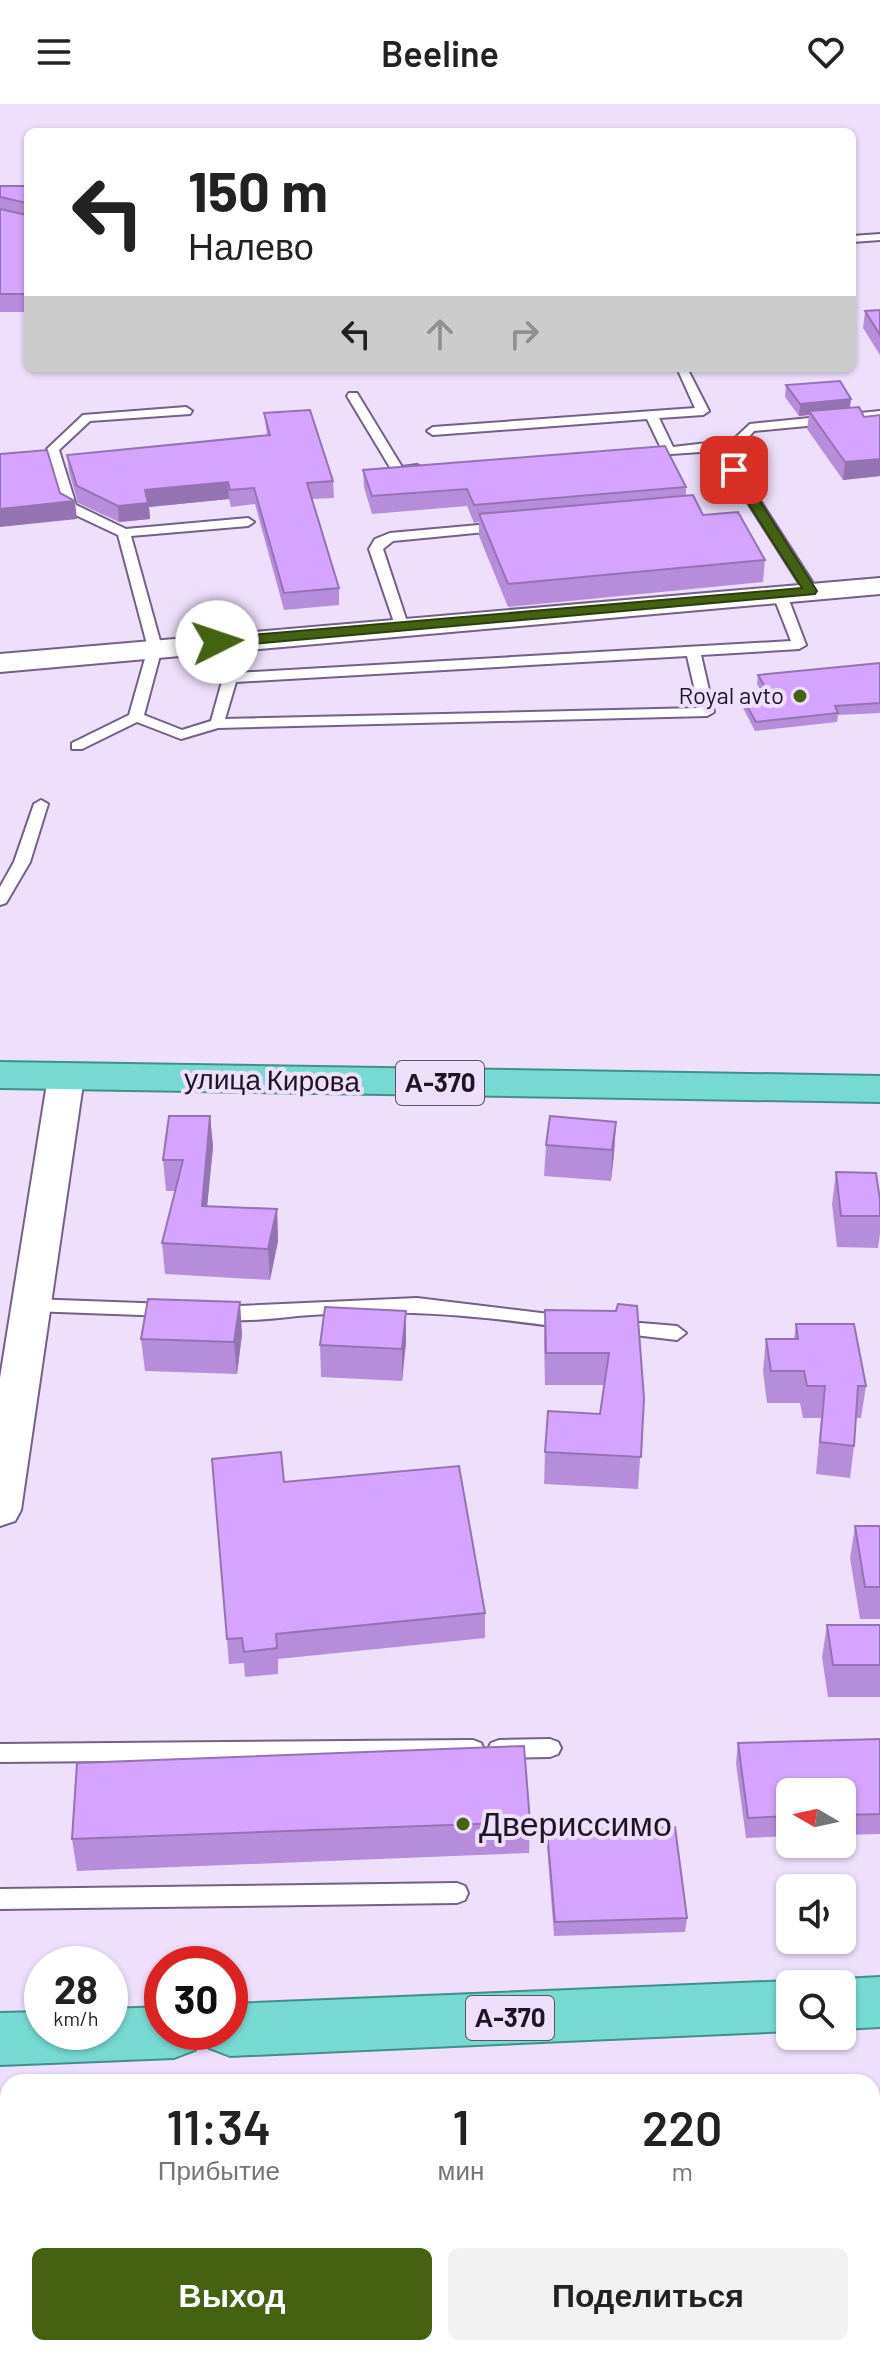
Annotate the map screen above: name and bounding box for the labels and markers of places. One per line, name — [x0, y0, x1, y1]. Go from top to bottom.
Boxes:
pin — [700, 436, 768, 504]
place label: Royal avto — [678, 680, 784, 709]
marker: Royal avto — [791, 687, 809, 705]
place label: Двериссимо — [479, 1802, 672, 1843]
marker: Двериссимо — [454, 1815, 472, 1833]

